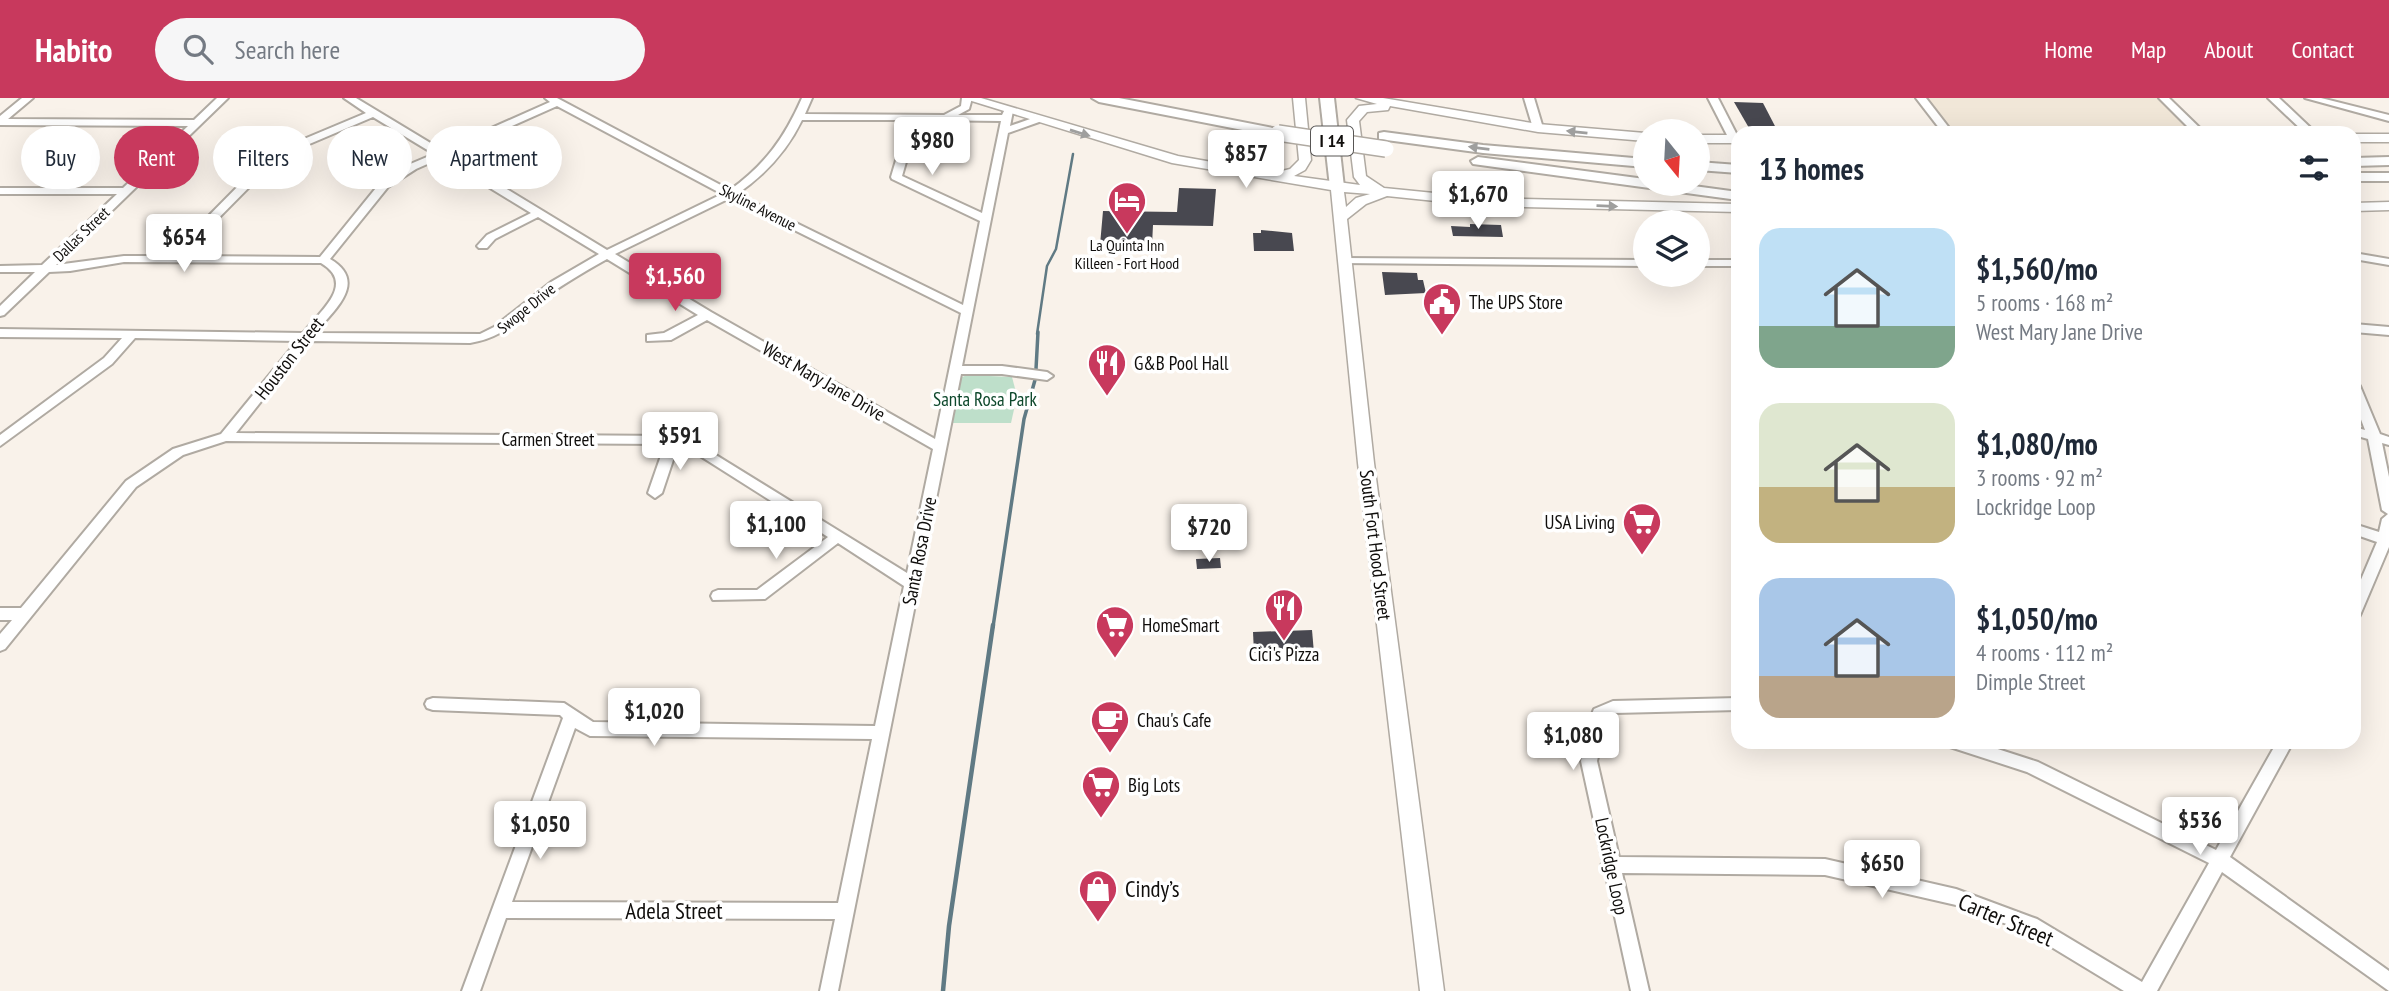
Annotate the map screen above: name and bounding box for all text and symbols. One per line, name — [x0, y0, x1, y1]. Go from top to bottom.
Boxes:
search box — [155, 18, 645, 81]
text: Habito — [35, 28, 113, 71]
icon: search — [179, 30, 217, 68]
text: Search here — [235, 33, 340, 66]
text: Home — [2044, 34, 2093, 65]
text: Map — [2131, 34, 2166, 65]
text: About — [2204, 34, 2253, 65]
text: Contact — [2291, 34, 2354, 65]
pin: $980 — [891, 118, 973, 177]
north arrow — [1633, 119, 1710, 196]
map controls — [1633, 119, 1710, 287]
text: $980 — [910, 125, 954, 154]
chip: Buy — [21, 126, 100, 189]
chip: Rent — [114, 126, 199, 189]
chip: Filters — [213, 126, 313, 189]
chip: New — [327, 126, 412, 189]
chip: Apartment — [426, 126, 562, 189]
road number: I 14 — [1311, 126, 1353, 156]
one-way arrow — [1566, 126, 1588, 137]
one-way arrow — [1069, 129, 1090, 139]
pin: $857 — [1205, 130, 1287, 190]
text: $857 — [1224, 138, 1268, 167]
one-way arrow — [1468, 142, 1490, 153]
text: 13 homes — [1759, 149, 1864, 188]
icon: filters — [2295, 149, 2333, 187]
pin: $1,670 — [1421, 172, 1535, 231]
street label: Skyline Avenue — [716, 179, 800, 235]
text: $1,670 — [1448, 179, 1508, 208]
hotel icon: La Quinta Inn Killeen - Fort Hood — [1106, 180, 1148, 235]
one-way arrow — [1597, 200, 1619, 211]
street label: Dallas Street — [49, 202, 114, 266]
button: layers — [1633, 210, 1710, 287]
pin: $654 — [143, 214, 225, 274]
text: $654 — [162, 222, 206, 251]
place label: La Quinta Inn Killeen - Fort Hood — [1075, 235, 1179, 273]
text: $1,560/mo — [1976, 249, 2098, 288]
pin: $1,560 — [618, 254, 732, 313]
icon: home — [1815, 256, 1899, 340]
text: $1,560 — [645, 261, 705, 290]
street label: Swope Drive — [493, 278, 559, 338]
public building icon: The UPS Store — [1421, 281, 1463, 336]
text: 5 rooms · 168 m² — [1976, 288, 2113, 317]
place label: The UPS Store — [1469, 290, 1563, 314]
street label: Houston Street — [249, 311, 329, 404]
text: West Mary Jane Drive — [1976, 317, 2143, 346]
street label: West Mary Jane Drive — [758, 336, 890, 426]
restaurant icon: G&B Pool Hall — [1086, 342, 1128, 397]
place label: G&B Pool Hall — [1134, 351, 1229, 375]
park label: Santa Rosa Park — [933, 387, 1038, 411]
pin: $591 — [639, 412, 721, 472]
text: $591 — [658, 420, 702, 449]
text: $1,080/mo — [1976, 424, 2098, 463]
street label: Carmen Street — [501, 427, 595, 451]
icon: home — [1815, 431, 1899, 515]
text: 3 rooms · 92 m² — [1976, 463, 2103, 492]
street label: South Fort Hood Street — [1355, 468, 1397, 622]
text: Lockridge Loop — [1976, 492, 2096, 521]
street label: Santa Rosa Drive — [897, 495, 941, 607]
supermarket icon: USA Living — [1621, 501, 1663, 556]
pin: $1,100 — [719, 502, 833, 561]
pin: $720 — [1168, 504, 1250, 564]
text: $1,100 — [746, 509, 806, 538]
place label: USA Living — [1545, 510, 1615, 534]
text: $720 — [1187, 512, 1231, 541]
restaurant icon: Cici's Pizza — [1263, 587, 1305, 642]
text: $1,050/mo — [1976, 599, 2098, 638]
supermarket icon: HomeSmart — [1094, 604, 1136, 659]
icon: home — [1815, 606, 1899, 690]
place label: HomeSmart — [1142, 613, 1220, 637]
text: 4 rooms · 112 m² — [1976, 638, 2113, 667]
place label: Cici's Pizza — [1249, 642, 1319, 666]
text: Dimple Street — [1976, 667, 2085, 696]
pin: $1,020 — [597, 688, 711, 748]
text: $1,020 — [624, 696, 684, 725]
cafe icon: Chau's Cafe — [1089, 699, 1131, 754]
place label: Chau's Cafe — [1137, 708, 1212, 732]
pin: $1,080 — [1516, 712, 1630, 772]
text: $1,080 — [1543, 720, 1603, 749]
supermarket icon: Big Lots — [1080, 764, 1122, 819]
place label: Big Lots — [1128, 773, 1180, 797]
pin: $536 — [2159, 798, 2241, 857]
pin: $1,050 — [483, 802, 597, 861]
text: $536 — [2178, 805, 2222, 834]
text: $1,050 — [510, 809, 570, 838]
street label: Lockridge Loop — [1590, 815, 1634, 917]
pin: $650 — [1841, 840, 1923, 900]
text: $650 — [1860, 848, 1904, 877]
shop icon: Cindy’s — [1077, 868, 1119, 923]
place label: Cindy’s — [1125, 874, 1180, 903]
street label: Carter Street — [1954, 887, 2059, 953]
street label: Adela Street — [625, 896, 723, 925]

